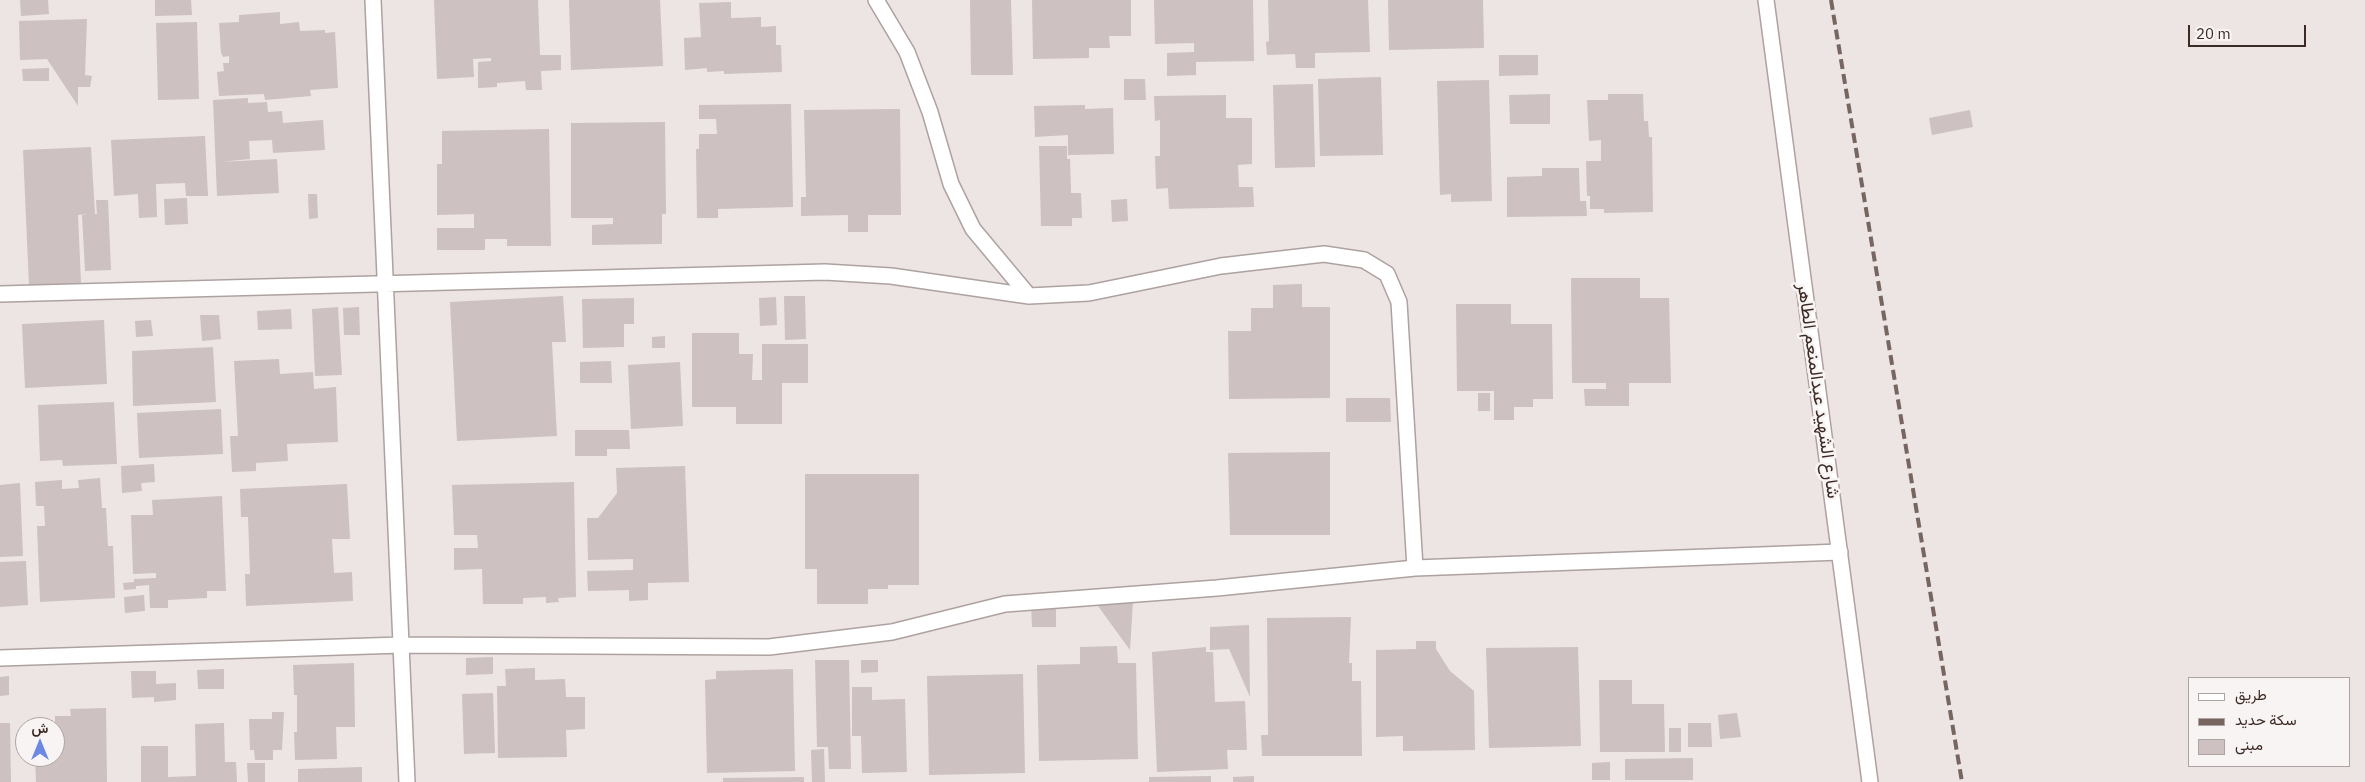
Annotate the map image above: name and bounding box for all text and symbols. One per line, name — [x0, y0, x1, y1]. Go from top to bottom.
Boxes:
scale bar — [2190, 15, 2308, 47]
text: 20 m — [2196, 24, 2231, 43]
street label: شارع الشهيد عبدالمنعم الطاهر — [1792, 282, 1844, 500]
legend — [2188, 677, 2350, 767]
text: طريق — [2235, 685, 2267, 704]
text: سكة حديد — [2235, 710, 2296, 729]
north arrow — [15, 717, 65, 767]
text: ش — [32, 719, 48, 737]
text: مبنى — [2235, 735, 2263, 754]

